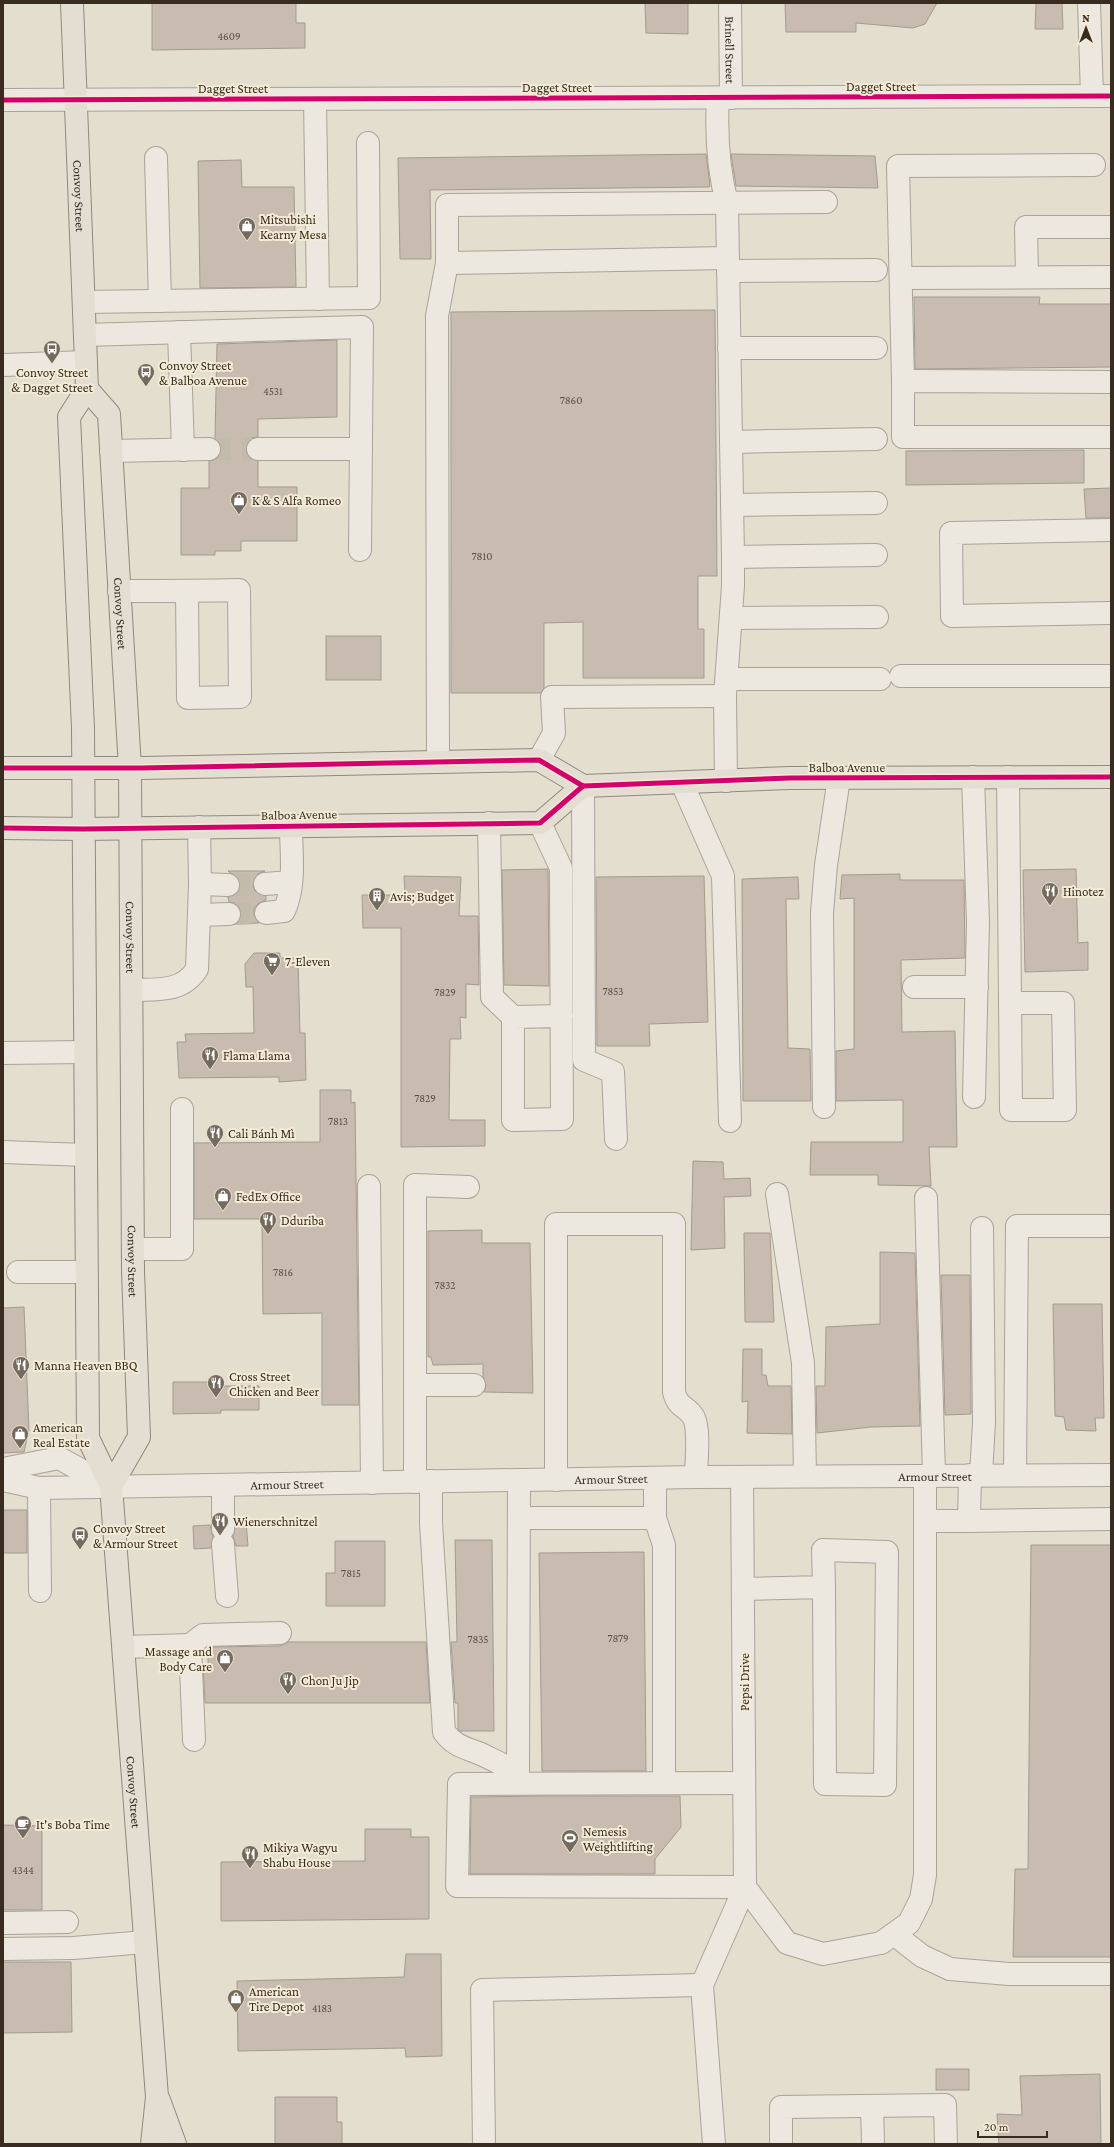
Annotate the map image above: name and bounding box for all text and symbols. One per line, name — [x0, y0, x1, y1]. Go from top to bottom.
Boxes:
north arrow — [1066, 8, 1106, 48]
text: N — [1082, 12, 1090, 24]
street label: Brinell Street — [722, 16, 738, 85]
house number: 4609 — [217, 30, 241, 42]
street label: Dagget Street — [846, 79, 917, 94]
street label: Dagget Street — [522, 80, 593, 95]
street label: Dagget Street — [198, 81, 269, 96]
street label: Convoy Street — [70, 159, 88, 233]
place label: Mitsubishi Kearny Mesa — [260, 212, 327, 242]
shop icon: Mitsubishi Kearny Mesa — [237, 216, 257, 241]
bus stop icon: Convoy Street & Dagget Street — [42, 339, 62, 364]
place label: Convoy Street & Balboa Avenue — [159, 358, 247, 388]
bus stop icon: Convoy Street & Balboa Avenue — [136, 362, 156, 387]
place label: Convoy Street & Dagget Street — [11, 365, 93, 395]
house number: 4531 — [263, 385, 283, 397]
house number: 7860 — [560, 394, 582, 406]
shop icon: K & S Alfa Romeo — [229, 490, 249, 515]
place label: K & S Alfa Romeo — [252, 493, 341, 508]
house number: 7810 — [472, 550, 492, 562]
street label: Convoy Street — [111, 577, 130, 651]
street label: Balboa Avenue — [809, 760, 885, 775]
street label: Balboa Avenue — [261, 806, 338, 823]
restaurant icon: Hinotez — [1040, 881, 1060, 906]
place label: Hinotez — [1063, 884, 1104, 899]
building icon: Avis; Budget — [367, 886, 387, 911]
place label: Avis; Budget — [390, 889, 455, 904]
street label: Convoy Street — [123, 901, 138, 974]
supermarket icon: 7-Eleven — [262, 951, 282, 976]
place label: 7-Eleven — [285, 954, 330, 969]
house number: 7853 — [602, 985, 624, 997]
house number: 7829 — [434, 986, 456, 998]
restaurant icon: Flama Llama — [200, 1045, 220, 1070]
place label: Flama Llama — [223, 1048, 290, 1063]
house number: 7829 — [414, 1092, 436, 1104]
house number: 7813 — [328, 1115, 348, 1127]
restaurant icon: Cali Bánh Mì — [205, 1123, 225, 1148]
place label: Cali Bánh Mì — [228, 1126, 295, 1141]
shop icon: FedEx Office — [213, 1186, 233, 1211]
place label: FedEx Office — [236, 1189, 301, 1204]
restaurant icon: Dduriba — [258, 1210, 278, 1235]
place label: Dduriba — [281, 1213, 324, 1228]
street label: Convoy Street — [125, 1225, 141, 1298]
house number: 7816 — [273, 1266, 293, 1278]
house number: 7832 — [434, 1279, 456, 1291]
restaurant icon: Manna Heaven BBQ — [11, 1355, 31, 1380]
place label: Manna Heaven BBQ — [34, 1358, 139, 1373]
place label: Cross Street Chicken and Beer — [229, 1369, 319, 1399]
restaurant icon: Cross Street Chicken and Beer — [206, 1373, 226, 1398]
place label: American Real Estate — [33, 1420, 90, 1450]
shop icon: American Real Estate — [10, 1424, 30, 1449]
street label: Armour Street — [898, 1469, 972, 1484]
street label: Armour Street — [574, 1471, 649, 1487]
street label: Armour Street — [250, 1476, 325, 1492]
restaurant icon: Wienerschnitzel — [210, 1511, 230, 1536]
place label: Wienerschnitzel — [233, 1514, 318, 1529]
place label: Convoy Street & Armour Street — [93, 1521, 179, 1551]
bus stop icon: Convoy Street & Armour Street — [70, 1525, 90, 1550]
house number: 7815 — [341, 1567, 361, 1579]
house number: 7879 — [607, 1632, 629, 1644]
house number: 7835 — [467, 1633, 489, 1645]
place label: Massage and Body Care — [145, 1644, 212, 1674]
shop icon: Massage and Body Care — [215, 1648, 235, 1673]
street label: Pepsi Drive — [737, 1653, 752, 1711]
restaurant icon: Chon Ju Jip — [278, 1670, 298, 1695]
place label: Chon Ju Jip — [301, 1673, 359, 1688]
street label: Convoy Street — [123, 1755, 144, 1829]
cafe icon: It's Boba Time — [13, 1814, 33, 1839]
place label: It's Boba Time — [36, 1817, 110, 1832]
place label: Nemesis Weightlifting — [583, 1824, 653, 1854]
sports icon: Nemesis Weightlifting — [560, 1828, 580, 1853]
place label: Mikiya Wagyu Shabu House — [263, 1840, 338, 1870]
restaurant icon: Mikiya Wagyu Shabu House — [240, 1844, 260, 1869]
house number: 4344 — [12, 1864, 34, 1876]
place label: American Tire Depot — [249, 1984, 305, 2014]
shop icon: American Tire Depot — [226, 1988, 246, 2013]
house number: 4183 — [312, 2002, 332, 2014]
scale bar — [978, 2113, 1047, 2139]
text: 20 m — [984, 2120, 1009, 2134]

